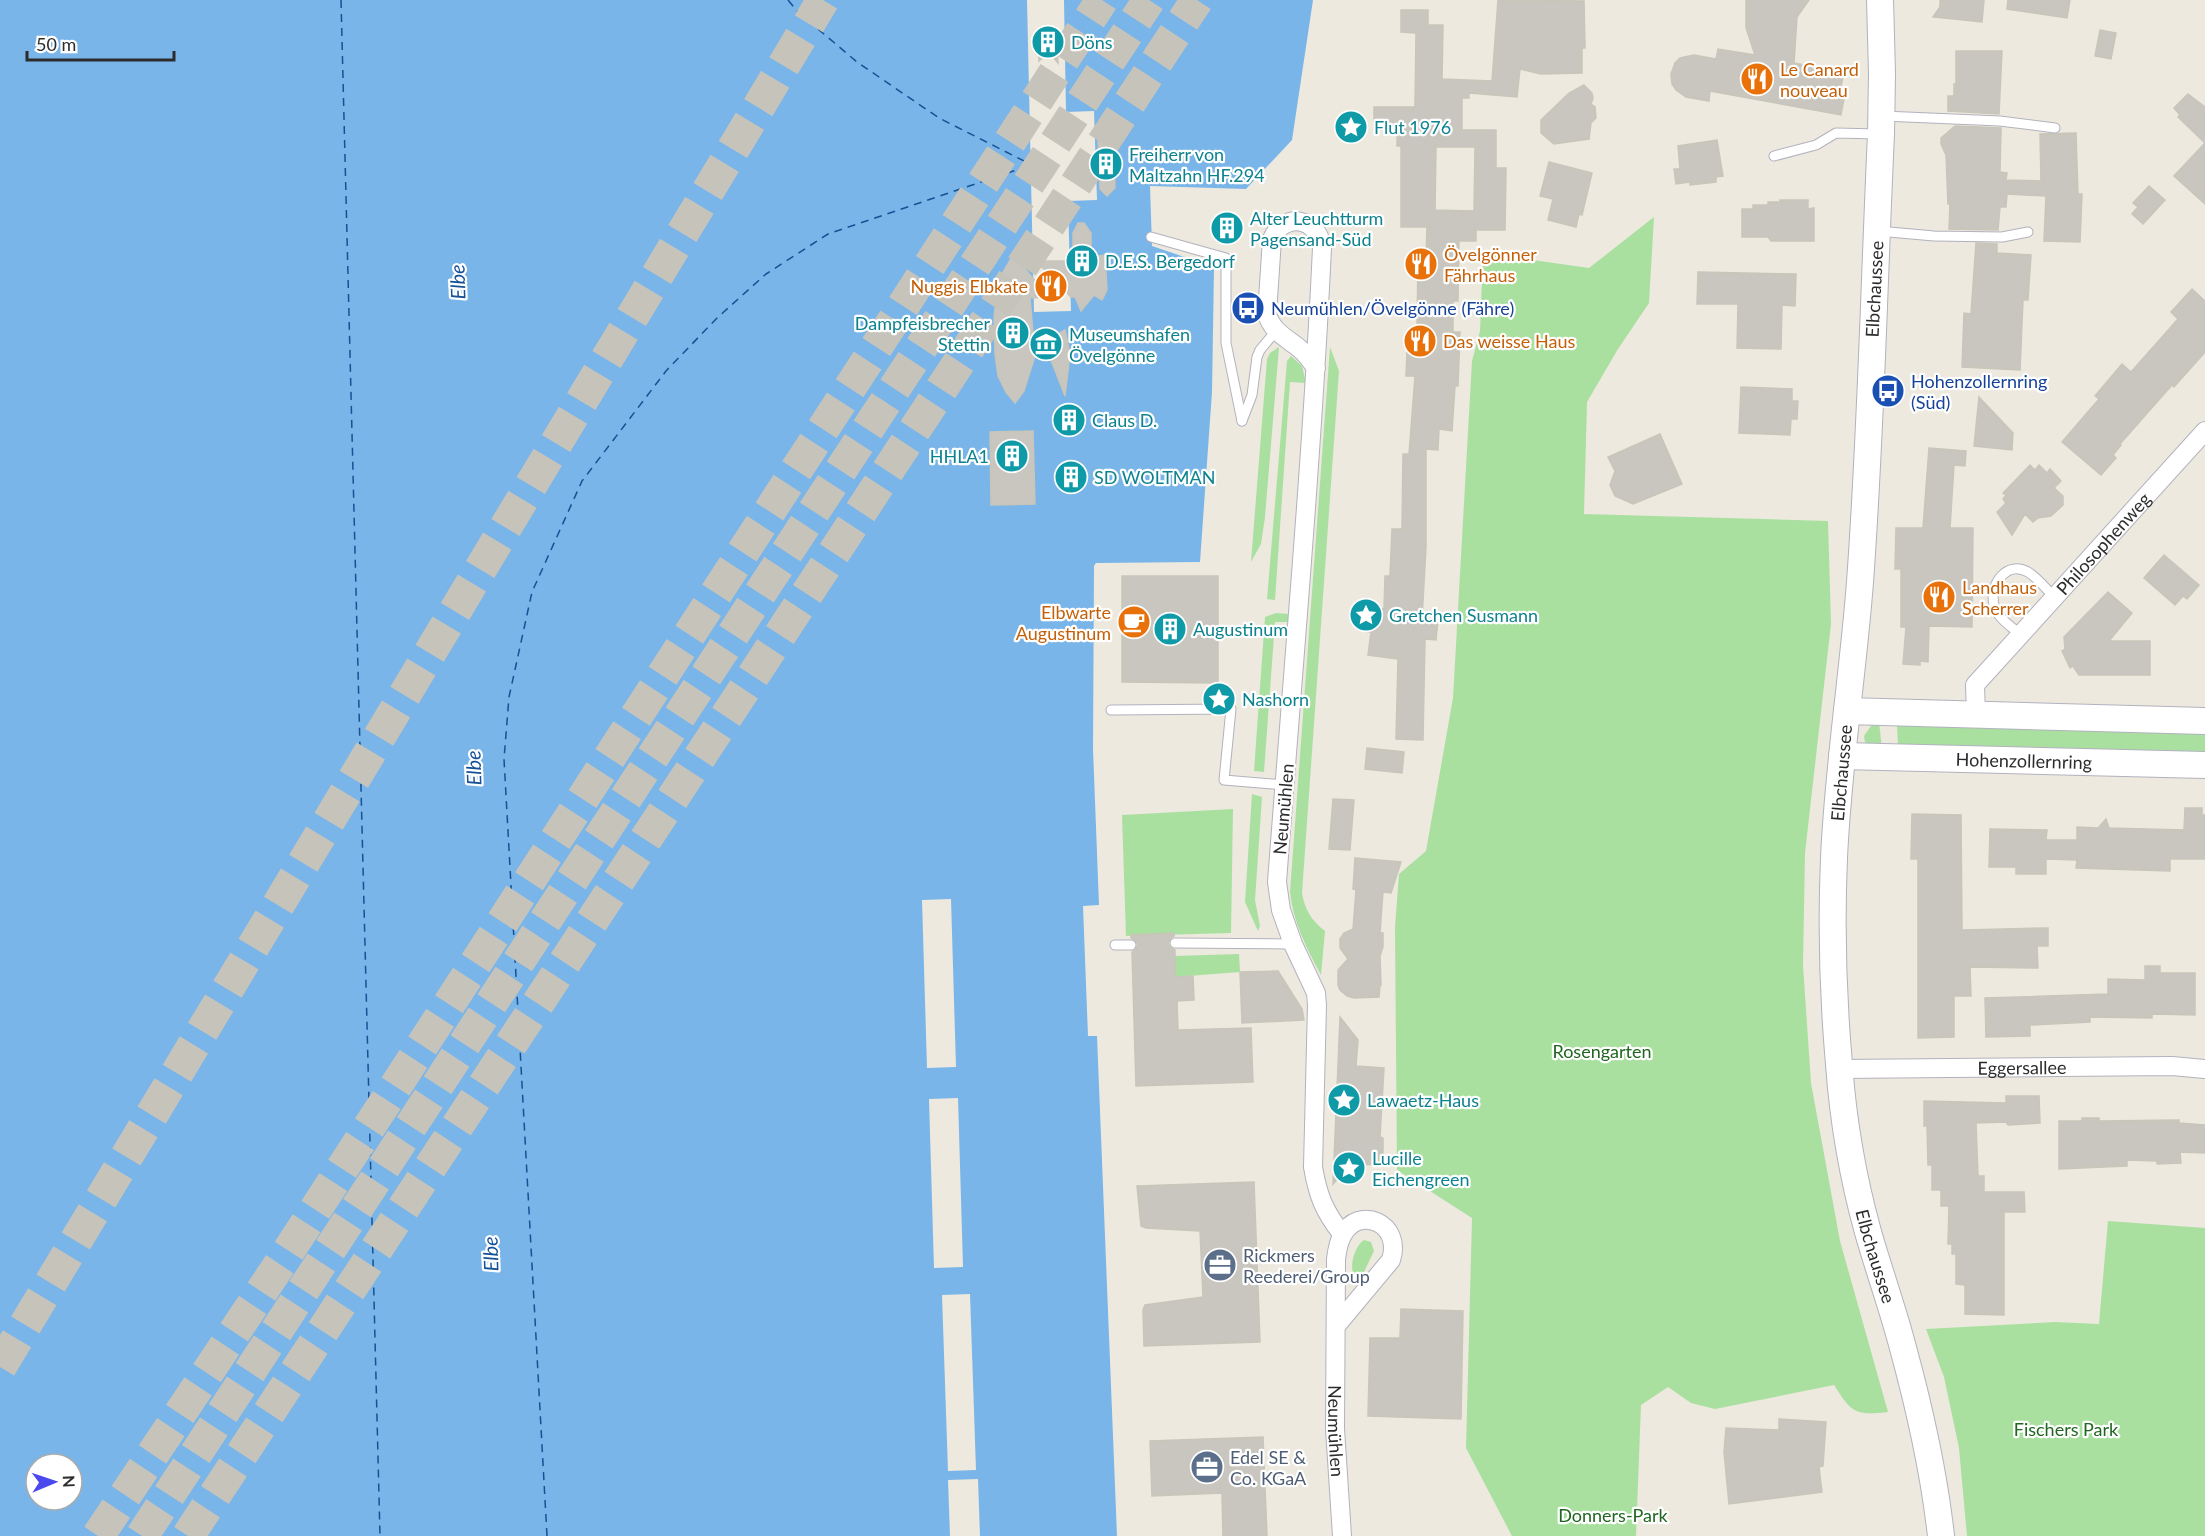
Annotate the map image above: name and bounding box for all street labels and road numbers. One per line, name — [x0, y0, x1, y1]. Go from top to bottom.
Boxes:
street label: Elbchaussee — [1860, 240, 1888, 338]
street label: Philosophenweg — [2051, 488, 2155, 599]
street label: Elbchaussee — [1826, 724, 1856, 822]
street label: Hohenzollernring — [1955, 748, 2092, 773]
street label: Neumühlen — [1268, 762, 1298, 856]
street label: Eggersallee — [1977, 1056, 2067, 1079]
street label: Elbchaussee — [1851, 1207, 1900, 1306]
street label: Neumühlen — [1324, 1385, 1349, 1477]

